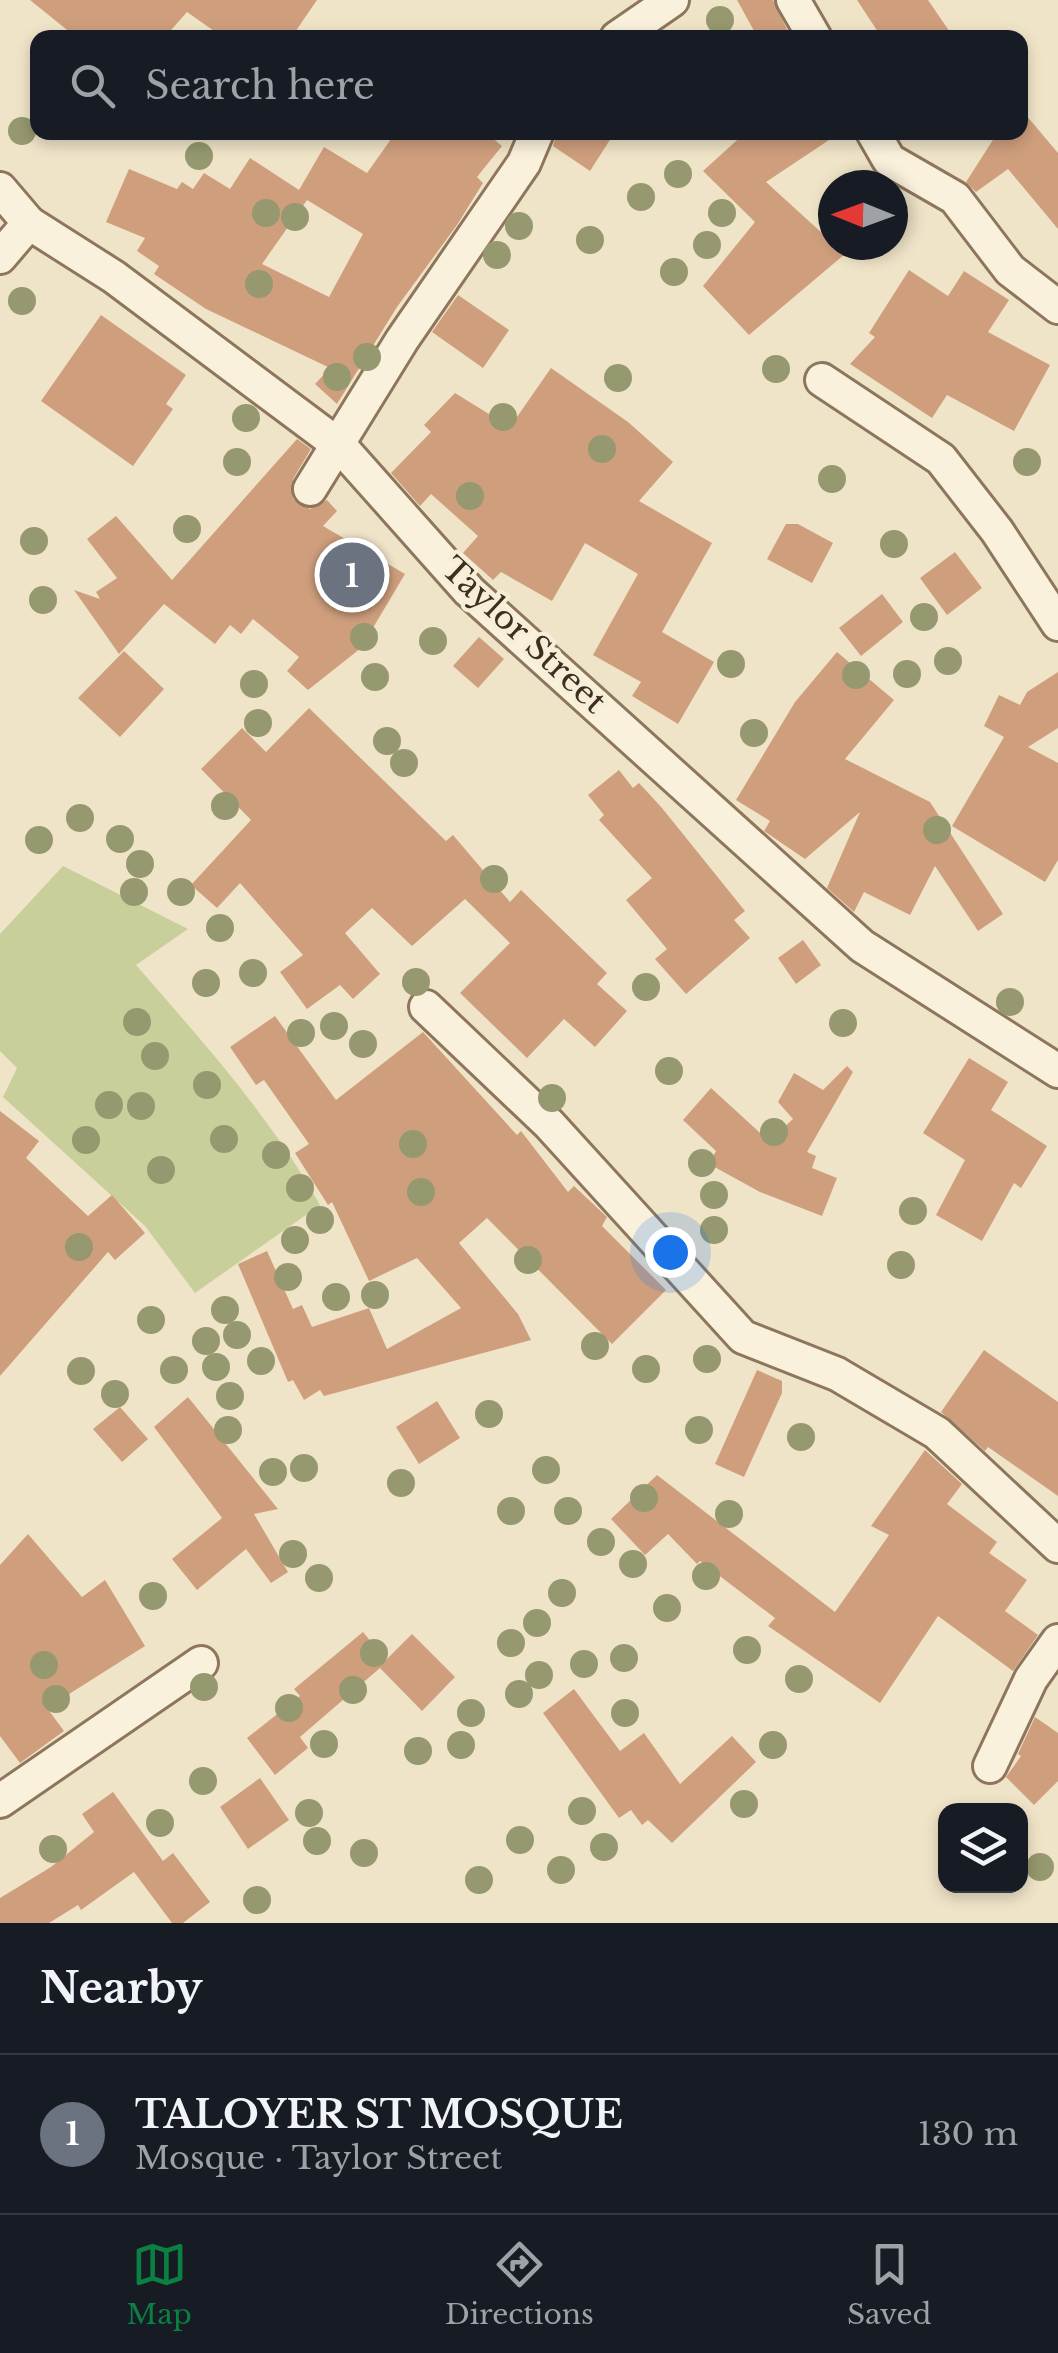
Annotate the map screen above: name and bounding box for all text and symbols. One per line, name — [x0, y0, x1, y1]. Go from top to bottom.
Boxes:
search box — [30, 30, 1028, 140]
icon: search — [65, 58, 120, 113]
text: Search here — [145, 62, 375, 109]
north arrow — [818, 170, 908, 260]
pin: 1 — [320, 538, 384, 612]
street label: Taylor Street — [433, 548, 615, 722]
your location — [645, 1227, 696, 1278]
map controls — [938, 1803, 1028, 1893]
button: layers — [938, 1803, 1028, 1893]
text: Nearby — [40, 1962, 203, 2014]
text: TALOYER ST MOSQUE — [135, 2091, 623, 2138]
text: 1 — [66, 2114, 79, 2154]
text: 130 m — [918, 2114, 1018, 2154]
text: Mosque · Taylor Street — [135, 2138, 502, 2178]
tab: Map — [127, 2237, 192, 2332]
tab: Directions — [445, 2237, 594, 2332]
tab: Saved — [847, 2237, 931, 2332]

